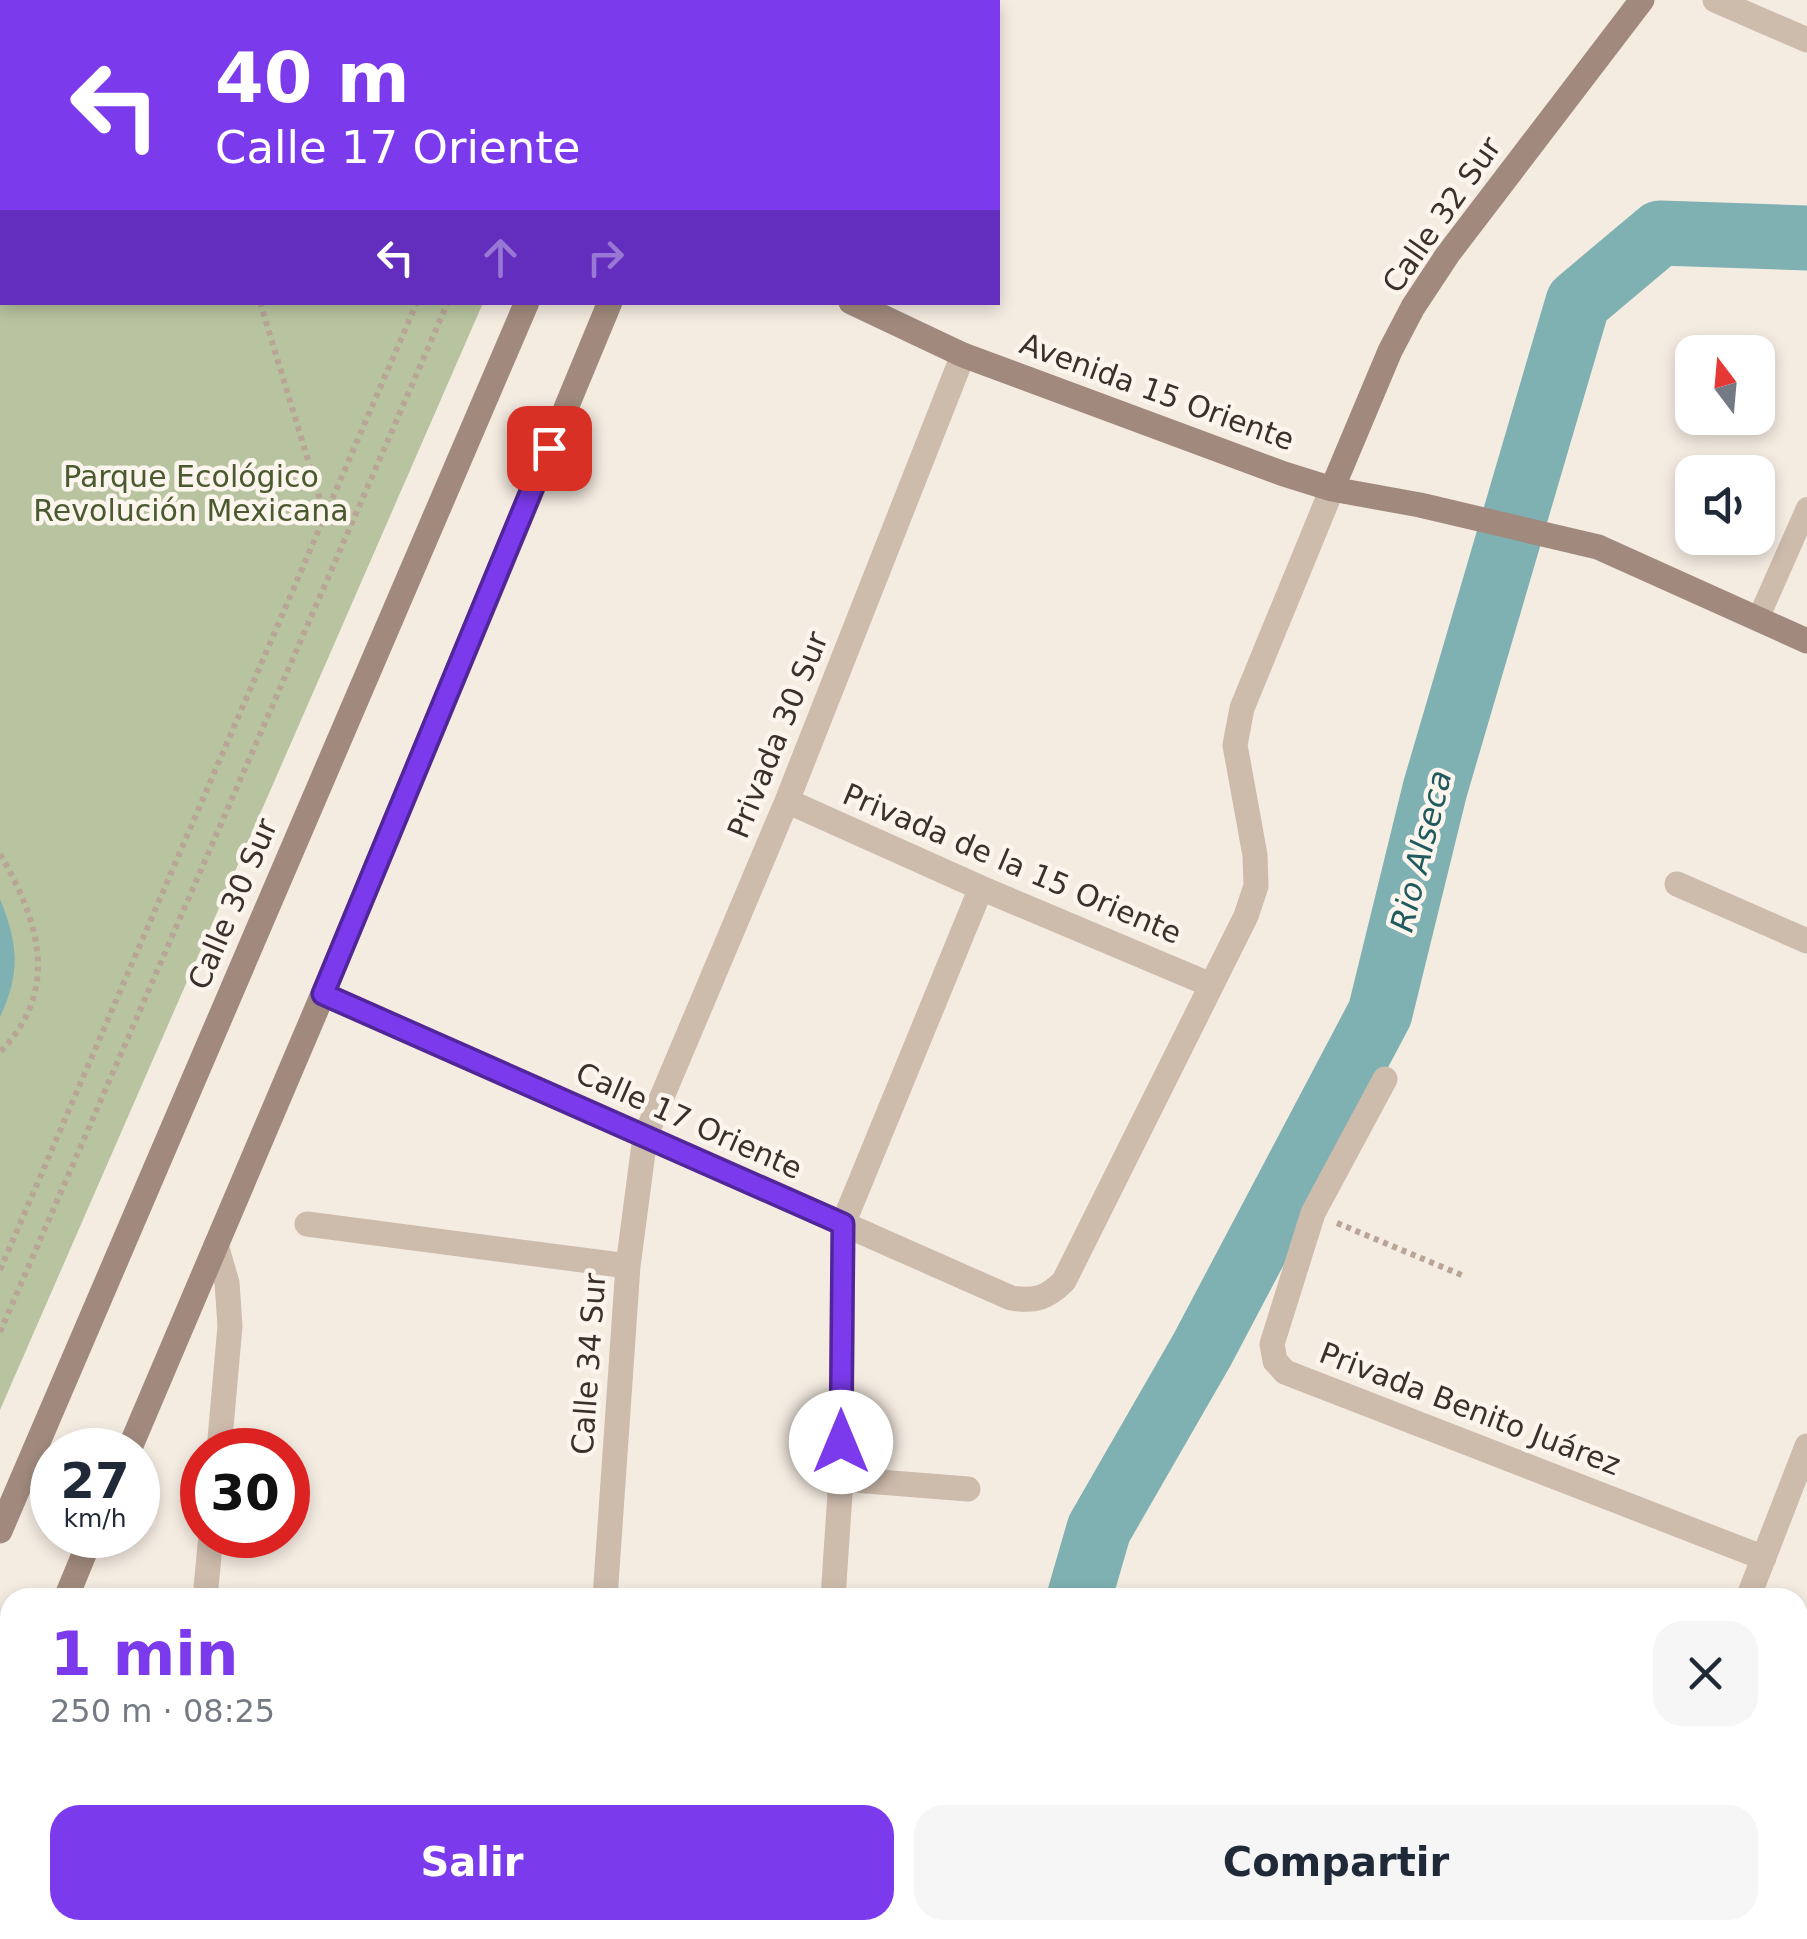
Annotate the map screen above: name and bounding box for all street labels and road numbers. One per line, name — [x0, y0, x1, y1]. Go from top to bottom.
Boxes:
street label: Calle 32 Sur — [1375, 130, 1509, 299]
street label: Avenida 15 Oriente — [1015, 326, 1299, 457]
street label: Privada 30 Sur — [720, 626, 835, 843]
street label: Privada de la 15 Oriente — [838, 776, 1187, 951]
street label: Calle 30 Sur — [181, 813, 284, 994]
street label: Calle 17 Oriente — [571, 1055, 808, 1186]
street label: Calle 34 Sur — [565, 1271, 612, 1456]
street label: Privada Benito Juárez — [1315, 1335, 1626, 1482]

